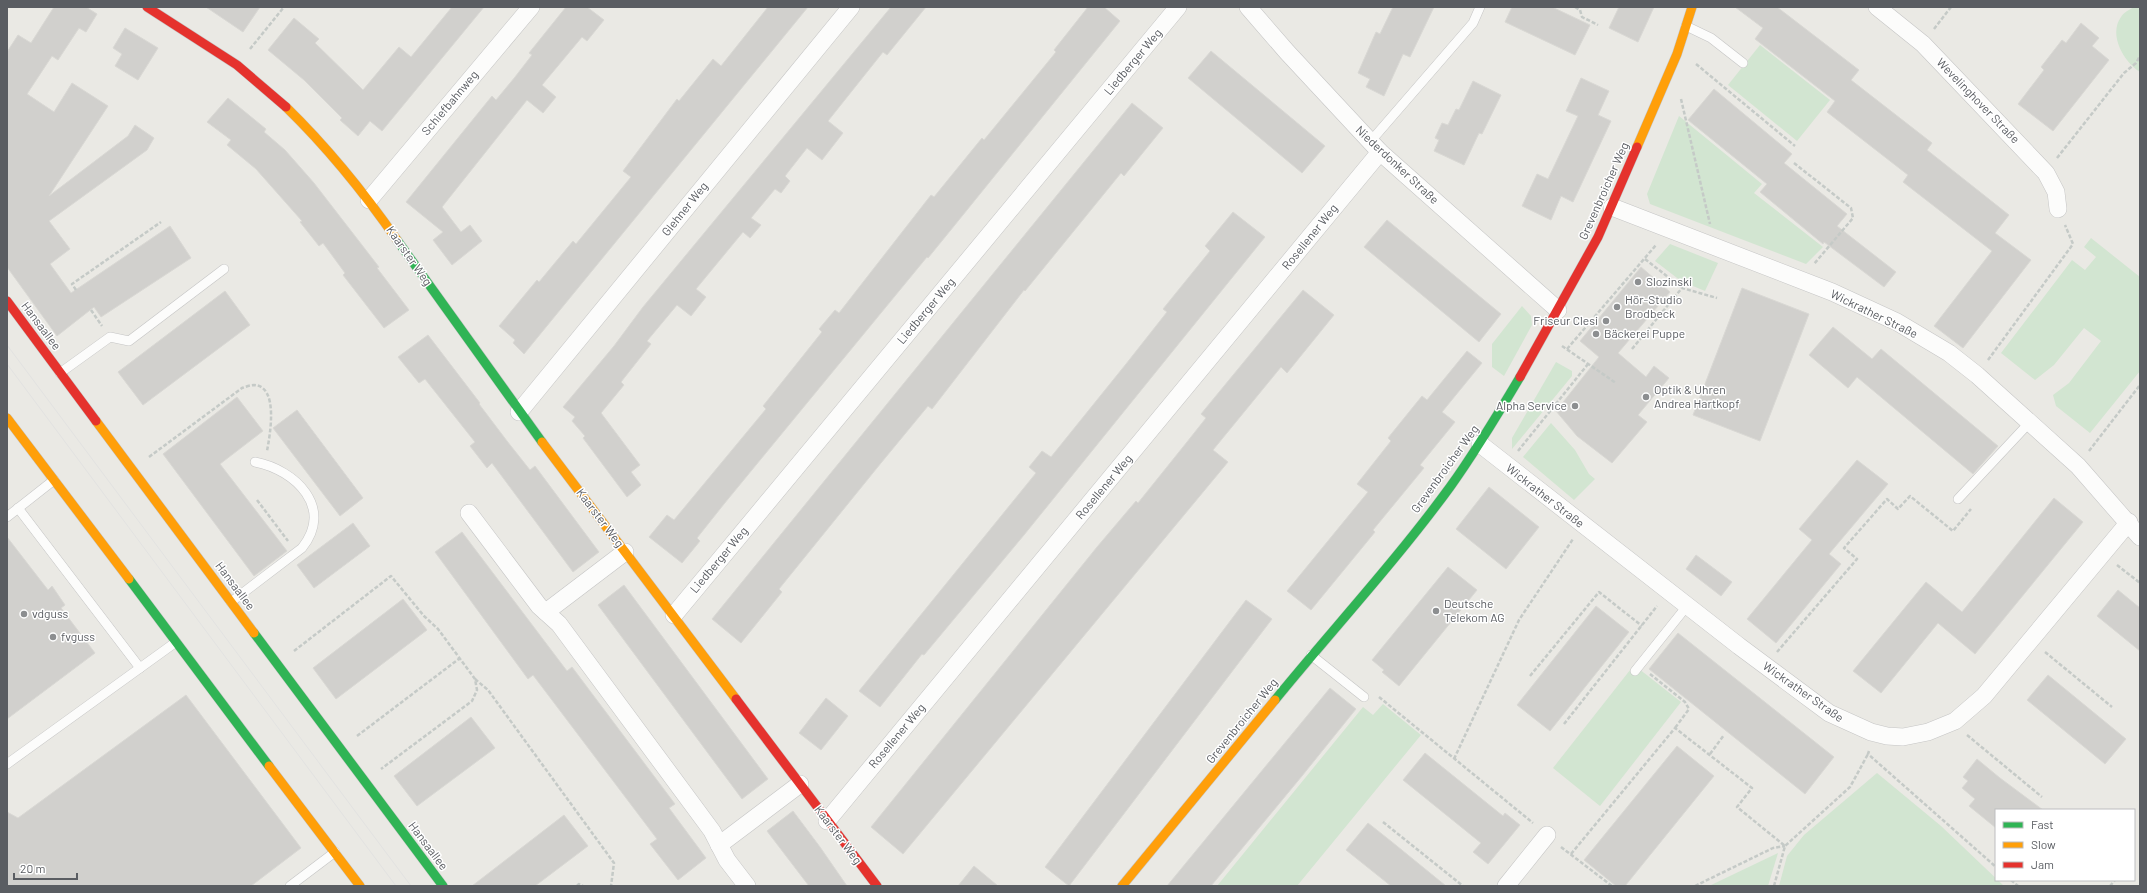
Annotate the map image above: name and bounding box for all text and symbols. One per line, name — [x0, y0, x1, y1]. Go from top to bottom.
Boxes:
street label: Liedberger Weg — [1100, 25, 1164, 97]
street label: Wevelinghover Straße — [1934, 55, 2023, 146]
street label: Schiefbahnweg — [418, 67, 480, 138]
street label: Niederdonker Straße — [1353, 122, 1442, 206]
street label: Grevenbroicher Weg — [1575, 140, 1631, 242]
street label: Glehner Weg — [658, 179, 710, 238]
street label: Rosellener Weg — [1279, 201, 1340, 272]
street label: Kaarster Weg — [384, 223, 436, 288]
street label: Liedberger Weg — [893, 274, 957, 346]
place label: Slozinski — [1646, 274, 1692, 288]
marker: Slozinski — [1633, 277, 1643, 287]
street label: Wickrather Straße — [1829, 286, 1920, 340]
place label: Hör-Studio Brodbeck — [1625, 292, 1682, 320]
street label: Hansaallee — [19, 299, 64, 352]
marker: Hör-Studio Brodbeck — [1612, 302, 1622, 312]
place label: Friseur Clesi — [1533, 313, 1598, 327]
marker: Friseur Clesi — [1601, 316, 1611, 326]
place label: Bäckerei Puppe — [1604, 326, 1685, 340]
marker: Bäckerei Puppe — [1591, 329, 1601, 339]
place label: Optik & Uhren Andrea Hartkopf — [1654, 382, 1740, 410]
marker: Optik & Uhren Andrea Hartkopf — [1641, 392, 1651, 402]
place label: Alpha Service — [1496, 398, 1567, 412]
marker: Alpha Service — [1570, 401, 1580, 411]
street label: Grevenbroicher Weg — [1408, 422, 1481, 515]
street label: Rosellener Weg — [1072, 451, 1134, 522]
street label: Wickrather Straße — [1504, 460, 1587, 530]
street label: Kaarster Weg — [574, 485, 627, 549]
street label: Liedberger Weg — [686, 523, 750, 595]
street label: Hansaallee — [213, 559, 258, 612]
place label: Deutsche Telekom AG — [1444, 596, 1505, 624]
place label: vdguss — [32, 606, 68, 620]
marker: Deutsche Telekom AG — [1431, 606, 1441, 616]
marker: vdguss — [19, 609, 29, 619]
place label: fvguss — [61, 629, 95, 643]
marker: fvguss — [48, 632, 58, 642]
street label: Wickrather Straße — [1761, 658, 1847, 724]
street label: Grevenbroicher Weg — [1203, 675, 1280, 766]
street label: Rosellener Weg — [865, 700, 927, 771]
street label: Kaarster Weg — [812, 802, 865, 866]
legend — [1995, 809, 2135, 881]
text: Fast — [2031, 817, 2054, 831]
street label: Hansaallee — [406, 819, 451, 872]
text: Slow — [2031, 837, 2056, 851]
scale bar — [14, 855, 77, 881]
text: Jam — [2031, 857, 2054, 871]
text: 20 m — [20, 861, 46, 875]

